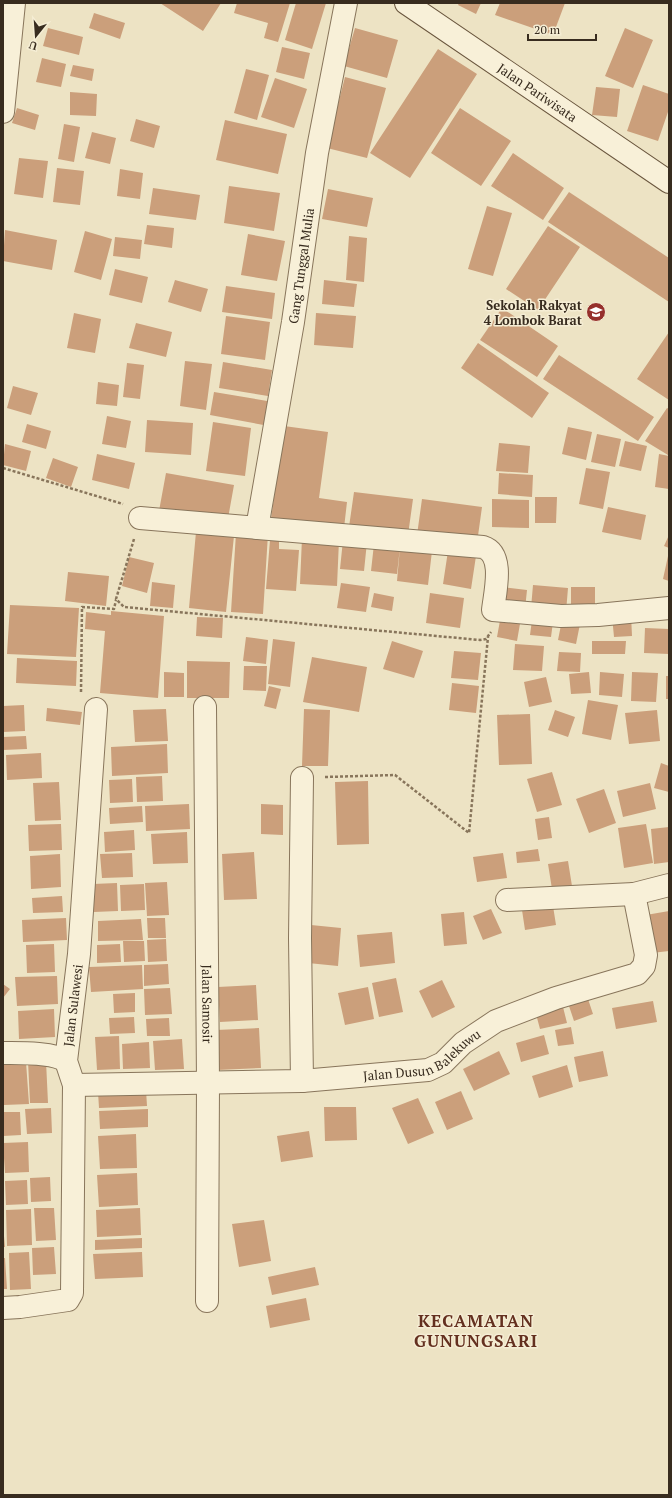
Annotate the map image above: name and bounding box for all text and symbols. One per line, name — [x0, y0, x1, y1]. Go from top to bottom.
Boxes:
north arrow — [16, 16, 56, 56]
scale bar — [528, 16, 596, 42]
text: 20 m — [534, 22, 561, 37]
text: U — [27, 38, 39, 53]
street label: Jalan Pariwisata — [494, 59, 581, 126]
street label: Gang Tunggal Mulia — [284, 206, 318, 325]
place label: Sekolah Rakyat 4 Lombok Barat — [484, 296, 583, 329]
school or university icon: Sekolah Rakyat 4 Lombok Barat — [585, 301, 607, 323]
street label: Jalan Sulawesi — [59, 963, 87, 1047]
street label: Jalan Samosir — [198, 964, 217, 1044]
street label: Jalan Dusun Balekuwu — [362, 1025, 484, 1085]
district label: KECAMATAN GUNUNGSARI — [414, 1309, 538, 1352]

